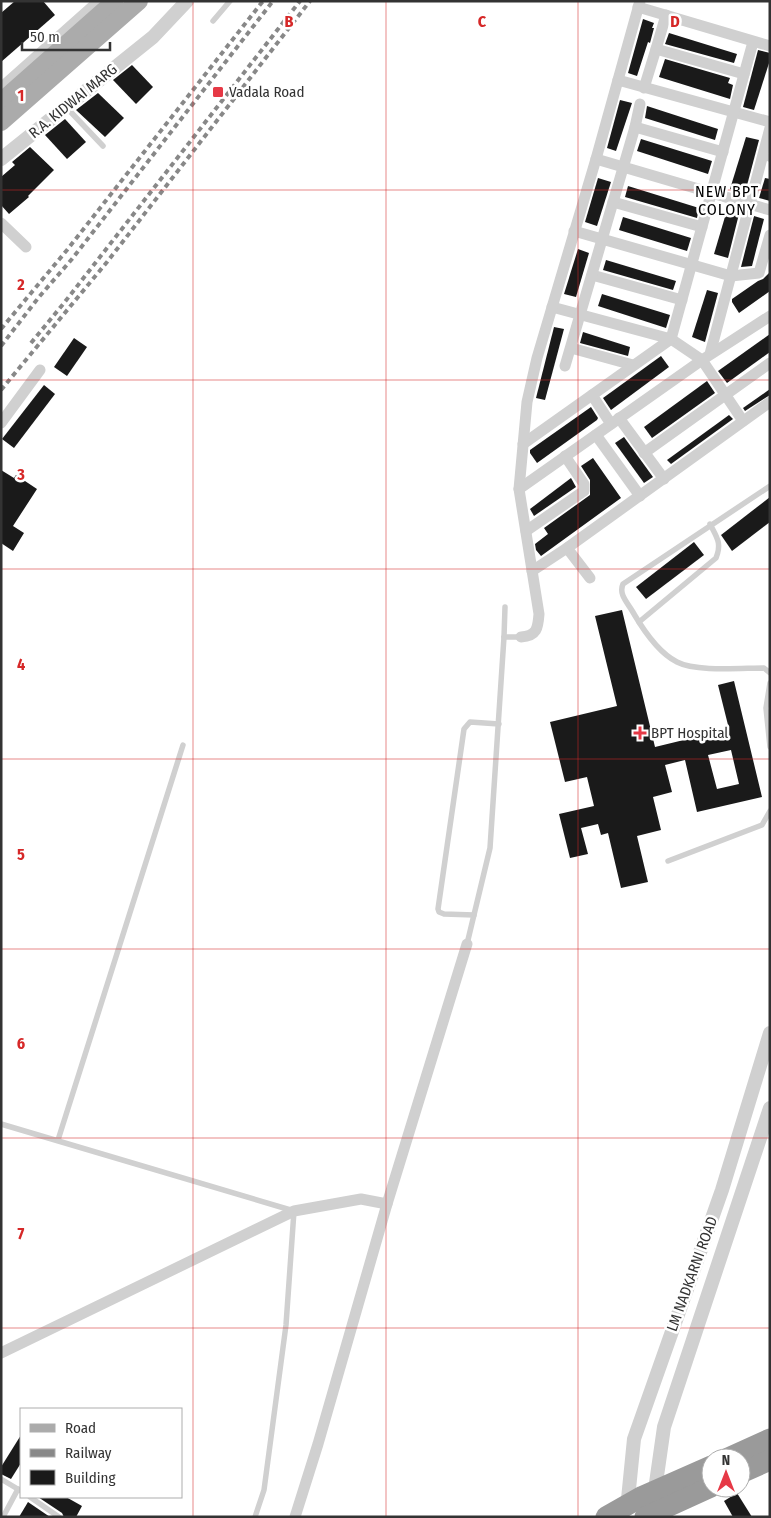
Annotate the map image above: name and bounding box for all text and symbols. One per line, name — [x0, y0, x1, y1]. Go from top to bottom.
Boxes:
text: B — [285, 12, 294, 31]
text: C — [478, 12, 487, 31]
text: D — [670, 12, 680, 31]
scale bar — [22, 20, 110, 52]
text: 50 m — [30, 28, 60, 46]
street label: R.A. KIDWAI MARG — [25, 60, 121, 142]
place label: Vadala Road — [229, 83, 304, 101]
marker: Vadala Road — [211, 85, 225, 99]
text: 1 — [18, 86, 24, 105]
district label: NEW BPT COLONY — [695, 182, 759, 219]
text: 2 — [16, 275, 25, 294]
text: 3 — [16, 465, 25, 484]
text: 4 — [17, 655, 25, 674]
place label: BPT Hospital — [651, 724, 728, 742]
marker: BPT Hospital — [633, 726, 647, 740]
text: 5 — [17, 845, 25, 864]
text: 6 — [17, 1034, 25, 1053]
street label: LM NADKARNI ROAD — [663, 1214, 721, 1334]
text: 7 — [18, 1224, 25, 1243]
legend — [20, 1408, 182, 1498]
text: Road — [65, 1419, 96, 1437]
text: Railway — [65, 1444, 112, 1462]
north arrow — [701, 1448, 751, 1498]
text: N — [722, 1452, 730, 1469]
text: Building — [65, 1469, 116, 1487]

